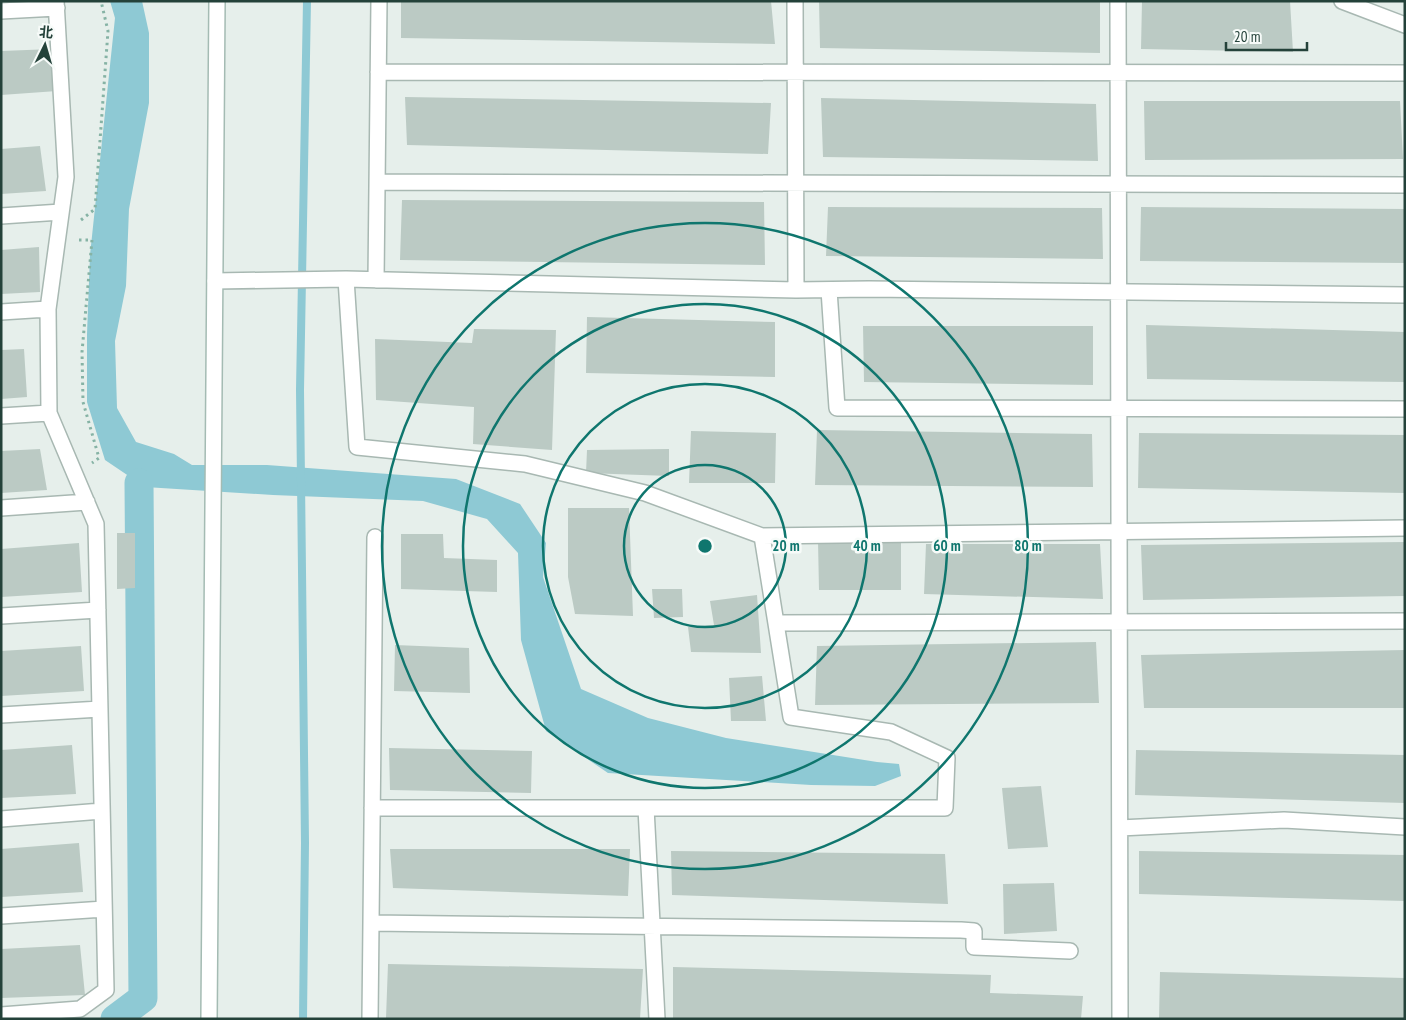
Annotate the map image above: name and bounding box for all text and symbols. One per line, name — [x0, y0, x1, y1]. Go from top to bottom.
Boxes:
north arrow — [20, 20, 70, 70]
scale bar — [1226, 20, 1307, 52]
text: 北 — [38, 22, 54, 42]
text: 20 m — [1234, 27, 1260, 46]
text: 20 m — [772, 536, 800, 555]
text: 40 m — [853, 536, 881, 555]
text: 60 m — [933, 536, 961, 555]
text: 80 m — [1014, 536, 1042, 555]
centre of rings — [696, 537, 714, 555]

